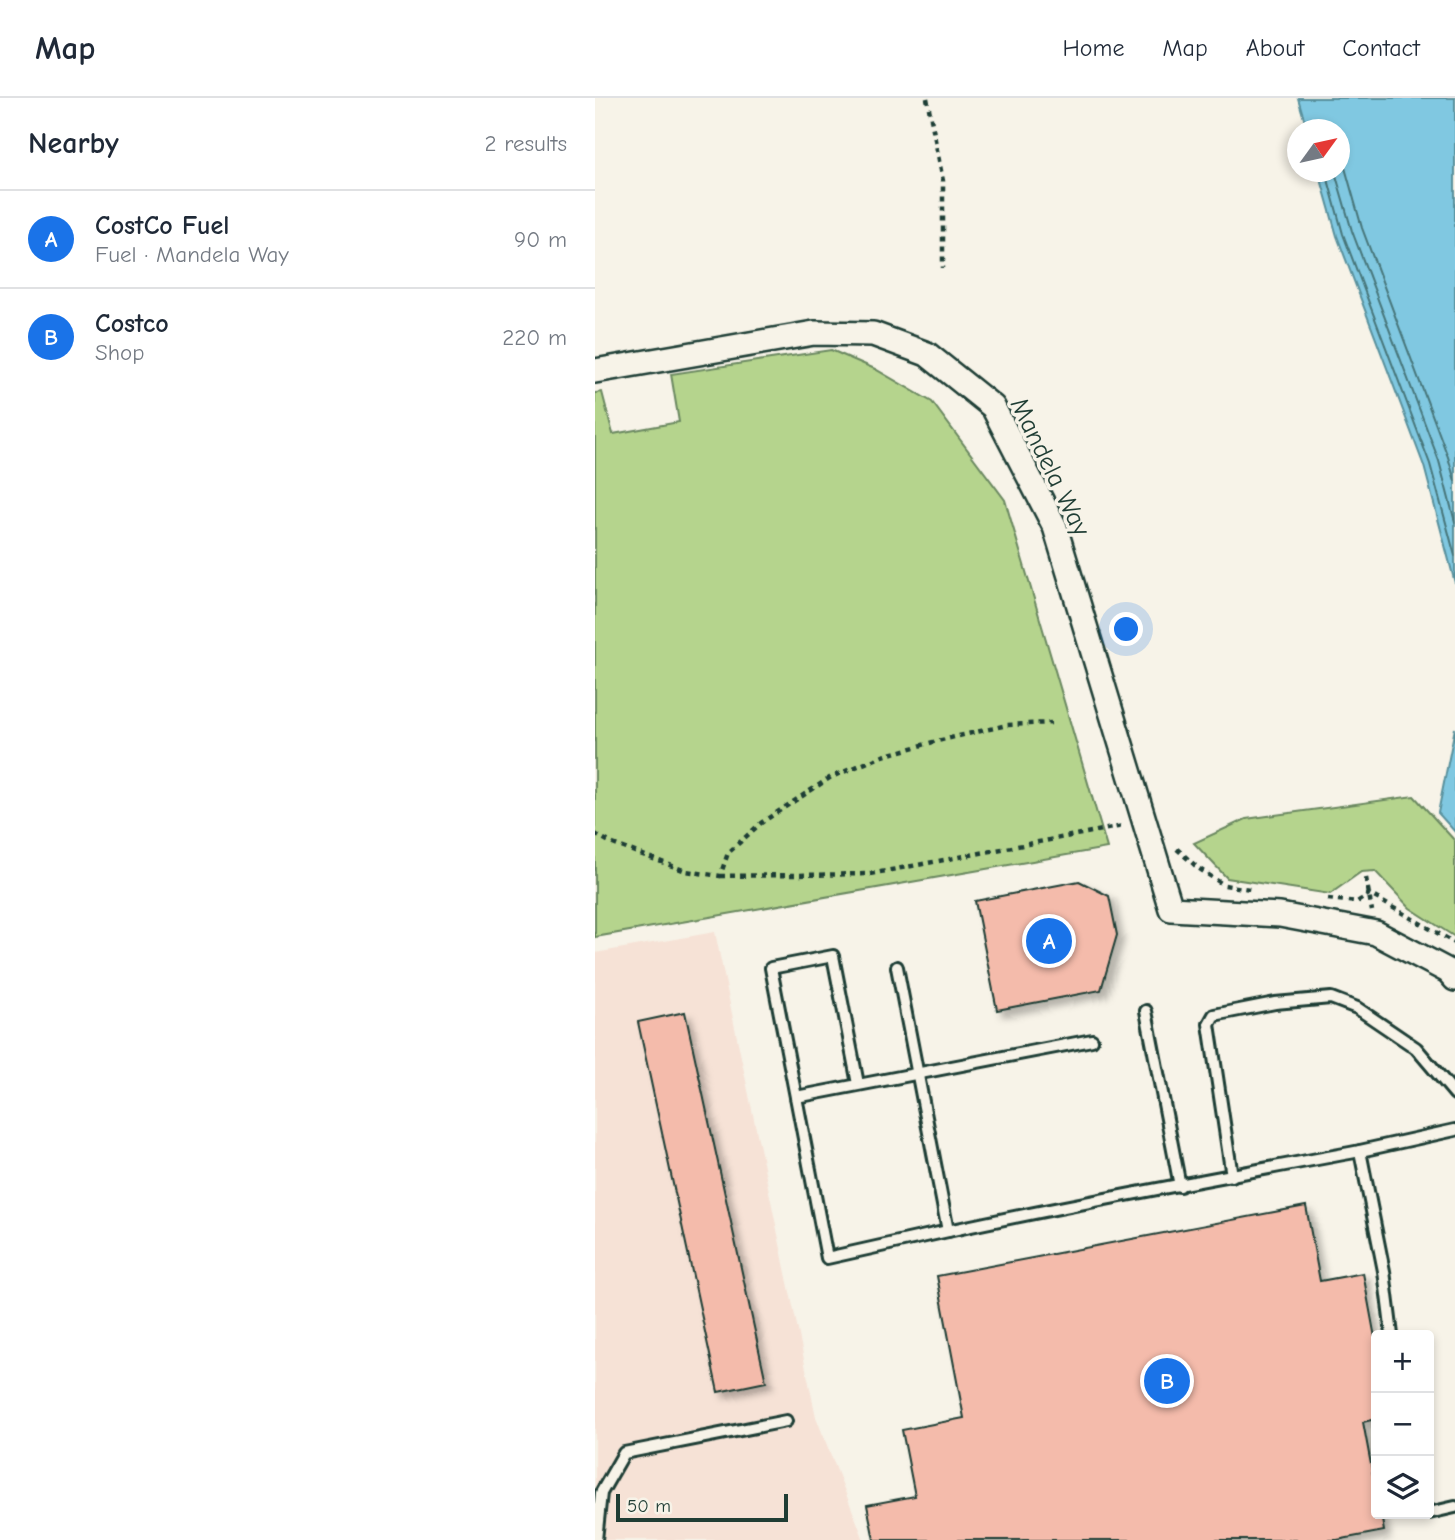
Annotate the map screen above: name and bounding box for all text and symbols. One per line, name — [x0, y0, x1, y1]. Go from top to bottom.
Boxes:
text: Map — [35, 29, 96, 67]
text: Home — [1063, 34, 1124, 62]
text: Map — [1162, 34, 1208, 62]
text: About — [1246, 34, 1304, 62]
text: Contact — [1342, 34, 1420, 62]
north arrow — [1287, 119, 1350, 182]
text: Nearby — [28, 126, 119, 161]
text: 2 results — [485, 130, 567, 157]
text: CostCo Fuel — [95, 211, 229, 241]
text: A — [45, 226, 57, 253]
text: 90 m — [514, 226, 567, 253]
text: Fuel · Mandela Way — [95, 241, 289, 268]
text: Costco — [95, 309, 169, 339]
text: B — [44, 324, 58, 351]
text: 220 m — [502, 324, 567, 351]
text: Shop — [95, 339, 144, 366]
street label: Mandela Way — [1004, 393, 1097, 541]
your location — [1109, 612, 1143, 646]
pin: A — [1026, 915, 1072, 967]
map controls — [1371, 1330, 1434, 1519]
button: + — [1371, 1330, 1434, 1393]
pin: B — [1144, 1355, 1190, 1407]
button: − — [1371, 1393, 1434, 1456]
button: layers — [1371, 1456, 1434, 1519]
scale bar — [616, 1491, 787, 1523]
text: 50 m — [627, 1495, 671, 1517]

